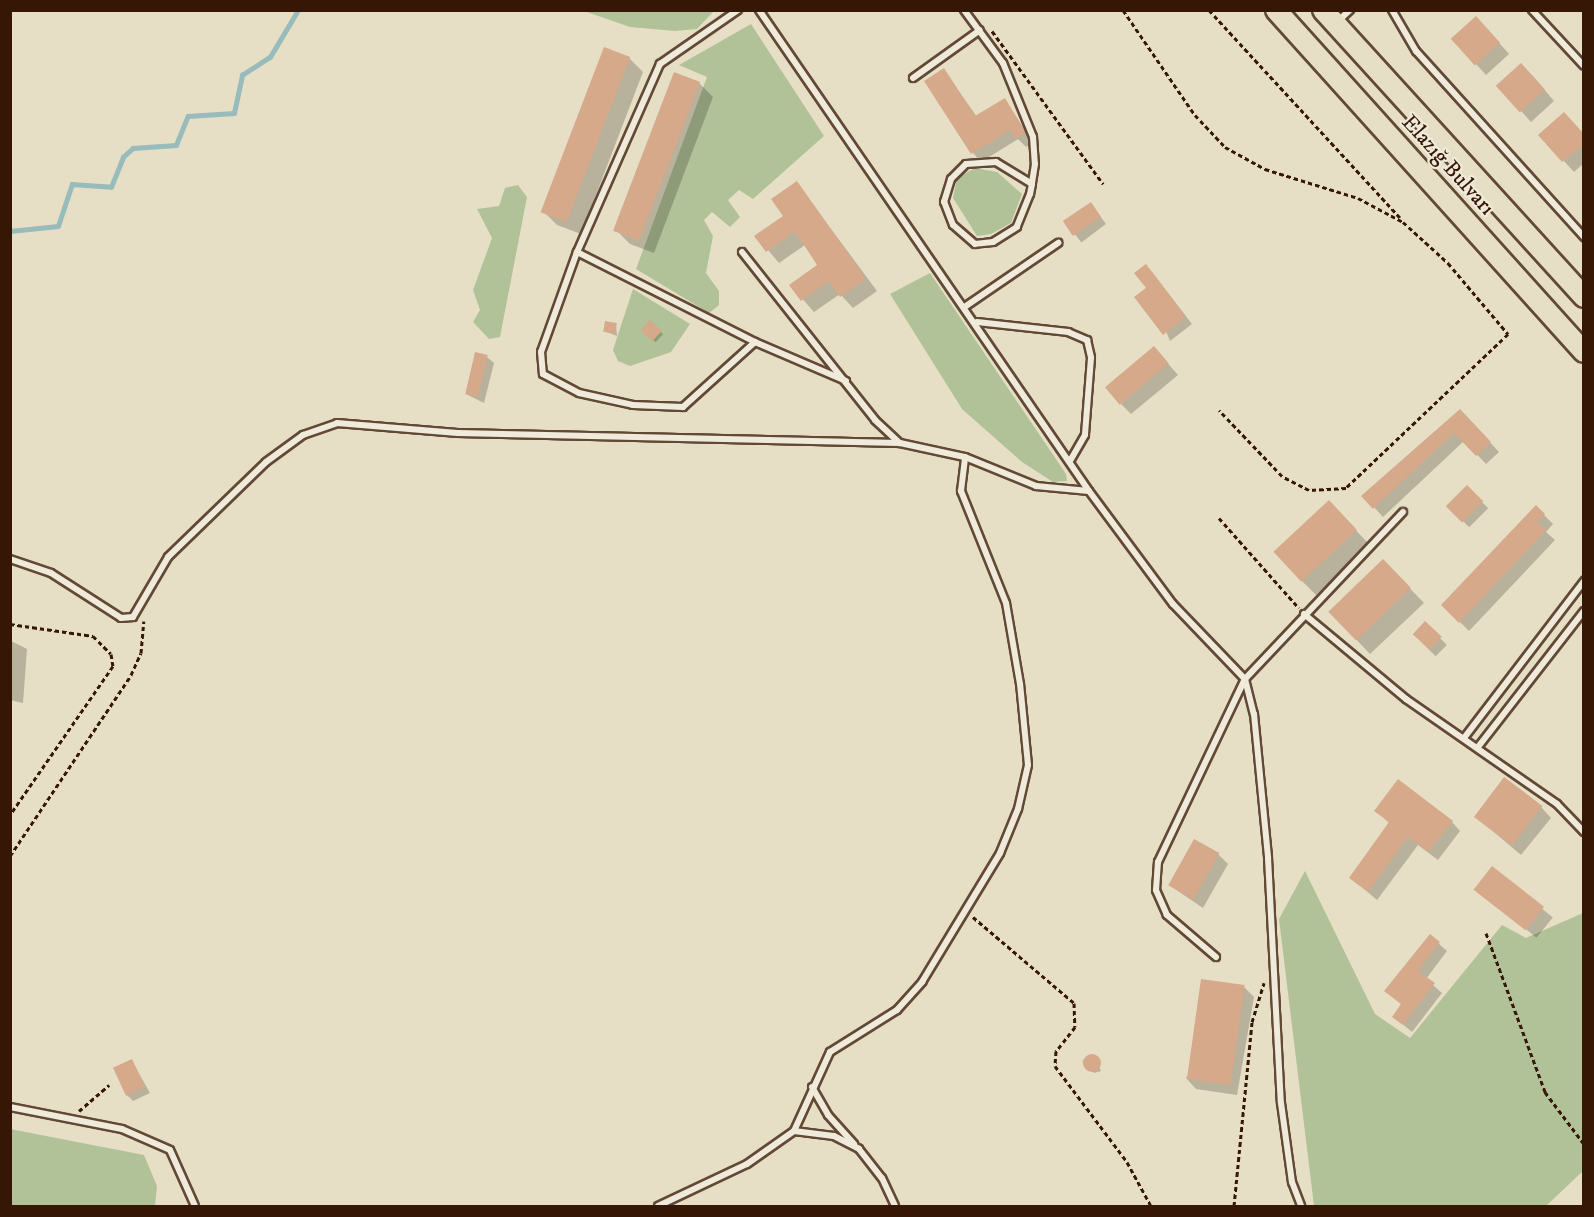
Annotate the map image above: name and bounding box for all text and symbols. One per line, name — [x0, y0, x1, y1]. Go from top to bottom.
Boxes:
street label: Elazığ Bulvarı — [1396, 109, 1500, 221]

